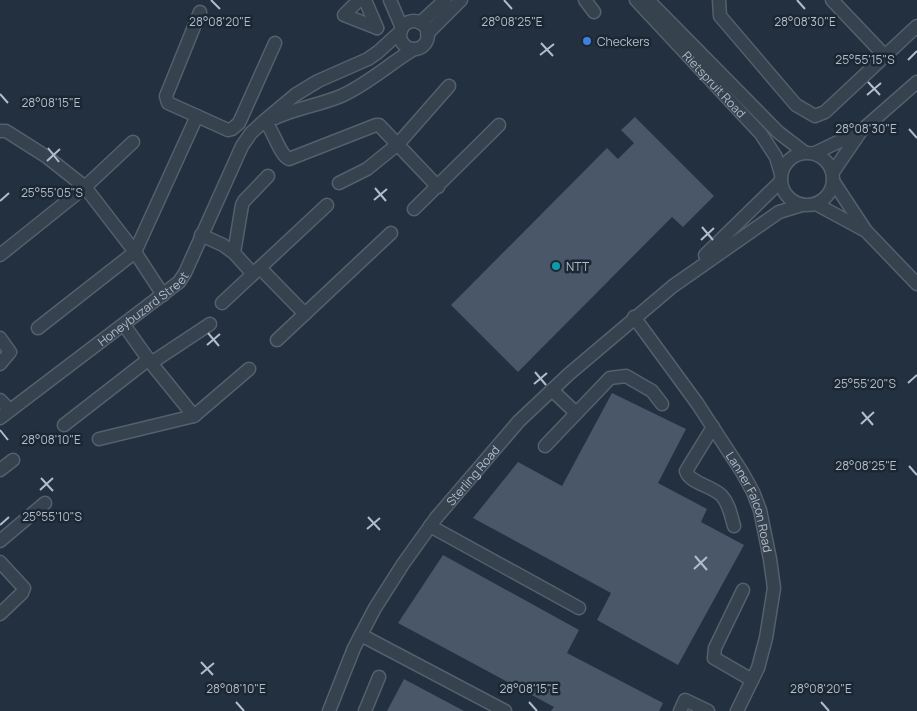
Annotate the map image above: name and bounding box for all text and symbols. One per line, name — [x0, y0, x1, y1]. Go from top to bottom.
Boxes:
text: 28°08'20"E — [189, 13, 251, 30]
text: 28°08'25"E — [481, 13, 543, 30]
text: 28°08'30"E — [774, 13, 836, 30]
place label: Checkers — [597, 33, 650, 50]
marker: Checkers — [581, 35, 593, 47]
street label: Rietspruit Road — [679, 47, 750, 121]
text: 25°55'15"S — [835, 51, 895, 68]
text: 28°08'15"E — [21, 94, 81, 111]
text: 28°08'30"E — [835, 120, 897, 137]
text: 25°55'05"S — [21, 184, 83, 201]
place label: NTT — [566, 258, 590, 275]
marker: NTT — [550, 260, 562, 272]
street label: Honeybuzard Street — [94, 268, 192, 350]
text: 25°55'20"S — [834, 375, 896, 392]
text: 28°08'10"E — [21, 431, 81, 448]
street label: Sterling Road — [442, 442, 503, 509]
street label: Lanner Falcon Road — [722, 448, 777, 554]
text: 28°08'25"E — [835, 457, 897, 474]
text: 25°55'10"S — [22, 508, 82, 525]
text: 28°08'10"E — [206, 680, 266, 697]
text: 28°08'15"E — [499, 680, 559, 697]
text: 28°08'20"E — [790, 680, 852, 697]

